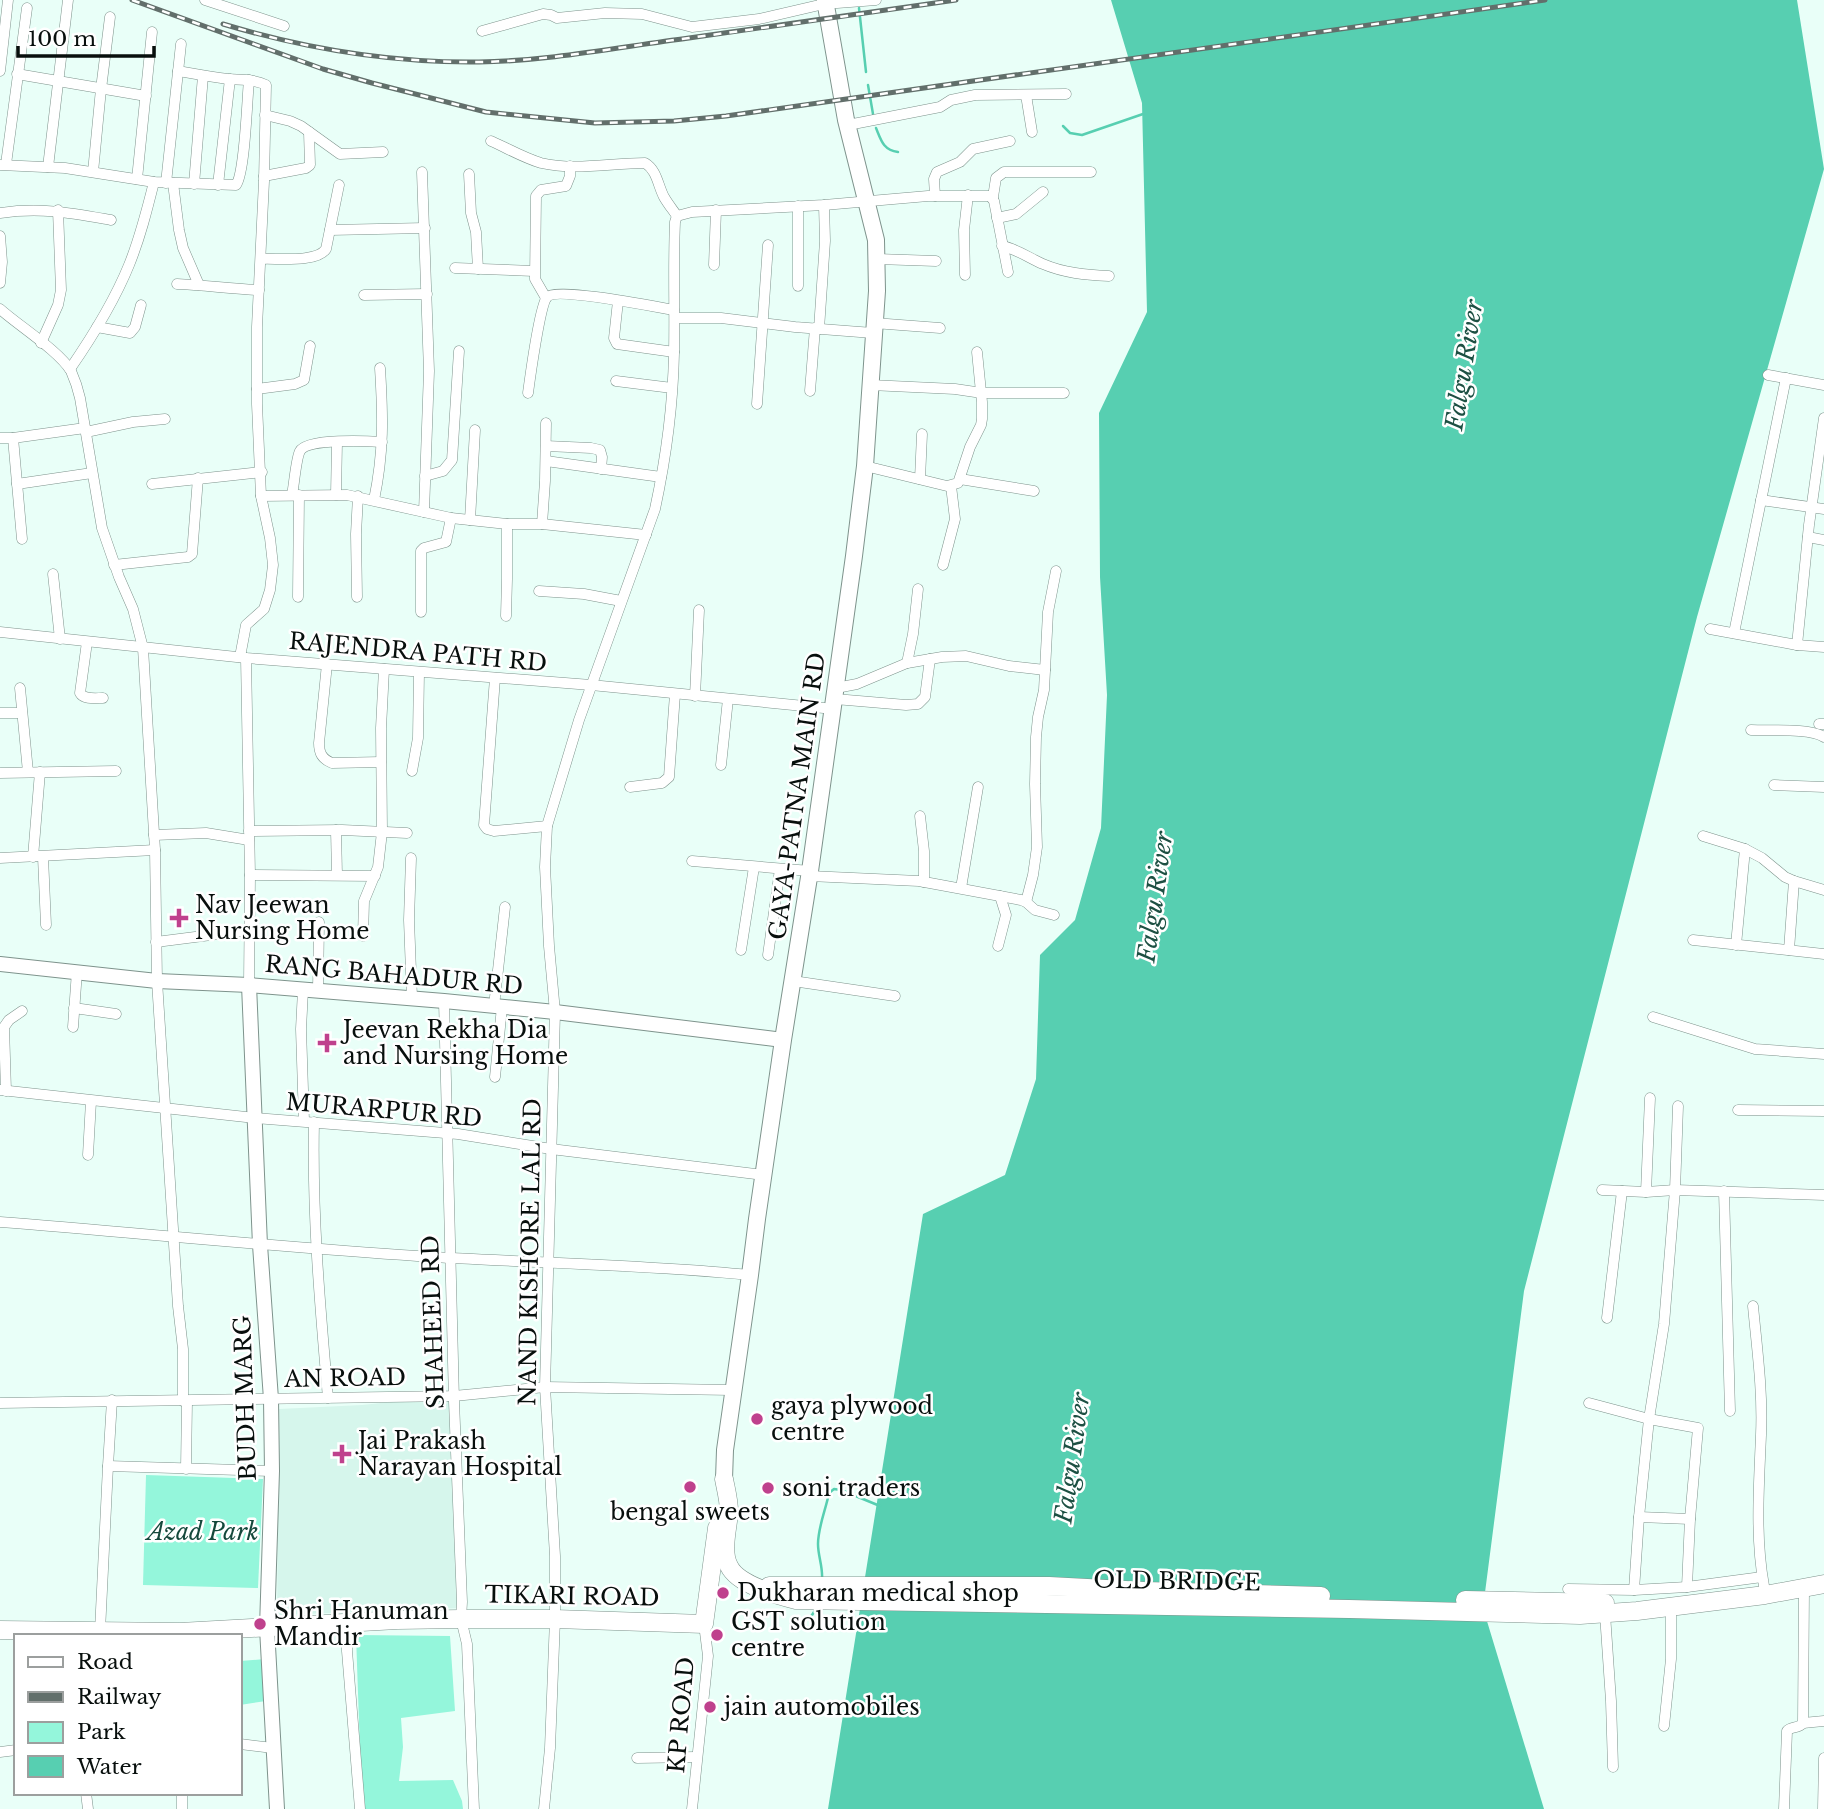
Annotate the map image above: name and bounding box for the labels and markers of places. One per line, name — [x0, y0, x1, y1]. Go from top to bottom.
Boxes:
place label: Nav Jeewan Nursing Home — [195, 891, 369, 945]
marker: Nav Jeewan Nursing Home — [169, 908, 189, 928]
place label: Jeevan Rekha Dia and Nursing Home — [340, 1016, 568, 1070]
marker: Jeevan Rekha Dia and Nursing Home — [317, 1033, 337, 1053]
place label: gaya plywood centre — [771, 1392, 933, 1446]
marker: gaya plywood centre — [749, 1411, 765, 1427]
place label: Jai Prakash Narayan Hospital — [355, 1427, 562, 1481]
marker: Jai Prakash Narayan Hospital — [332, 1444, 352, 1464]
place label: soni traders — [782, 1474, 920, 1502]
marker: bengal sweets — [682, 1479, 698, 1495]
marker: soni traders — [760, 1480, 776, 1496]
place label: bengal sweets — [609, 1498, 770, 1526]
place label: Dukharan medical shop — [737, 1579, 1019, 1607]
marker: Dukharan medical shop — [715, 1585, 731, 1601]
place label: Shri Hanuman Mandir — [274, 1597, 449, 1651]
place label: GST solution centre — [731, 1608, 886, 1662]
marker: Shri Hanuman Mandir — [252, 1616, 268, 1632]
marker: GST solution centre — [709, 1627, 725, 1643]
place label: jain automobiles — [720, 1693, 920, 1721]
marker: jain automobiles — [702, 1699, 718, 1715]

